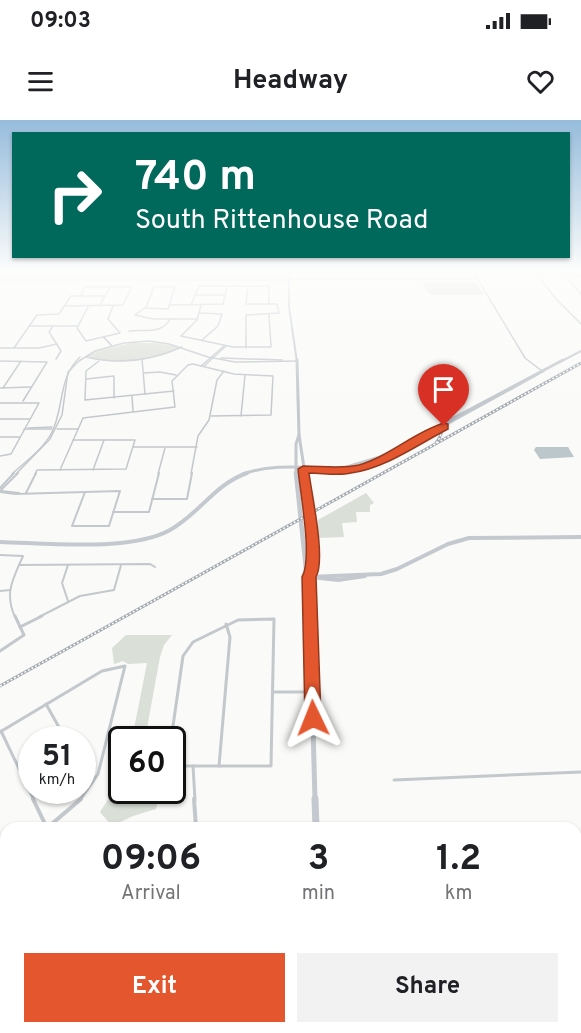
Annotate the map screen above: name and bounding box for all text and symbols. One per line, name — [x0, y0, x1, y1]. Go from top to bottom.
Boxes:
text: 09:03 — [30, 8, 91, 35]
text: Headway — [233, 64, 348, 98]
icon: menu — [24, 65, 57, 98]
icon: heart — [524, 65, 557, 98]
text: 740 m — [135, 152, 256, 205]
icon: right — [36, 156, 114, 234]
text: South Rittenhouse Road — [135, 204, 428, 238]
pin — [418, 364, 469, 426]
icon: arrive — [427, 373, 460, 406]
position arrow — [281, 686, 345, 750]
speed limit sign: 60 — [108, 726, 186, 804]
text: 51 — [42, 739, 72, 776]
text: km/h — [39, 771, 75, 790]
text: 09:06 — [101, 837, 201, 883]
text: 3 — [308, 837, 329, 883]
text: 1.2 — [436, 837, 481, 883]
text: Arrival — [121, 881, 181, 907]
text: min — [302, 881, 335, 907]
text: km — [445, 881, 472, 907]
button: Exit — [24, 953, 285, 1022]
button: Share — [297, 953, 558, 1022]

